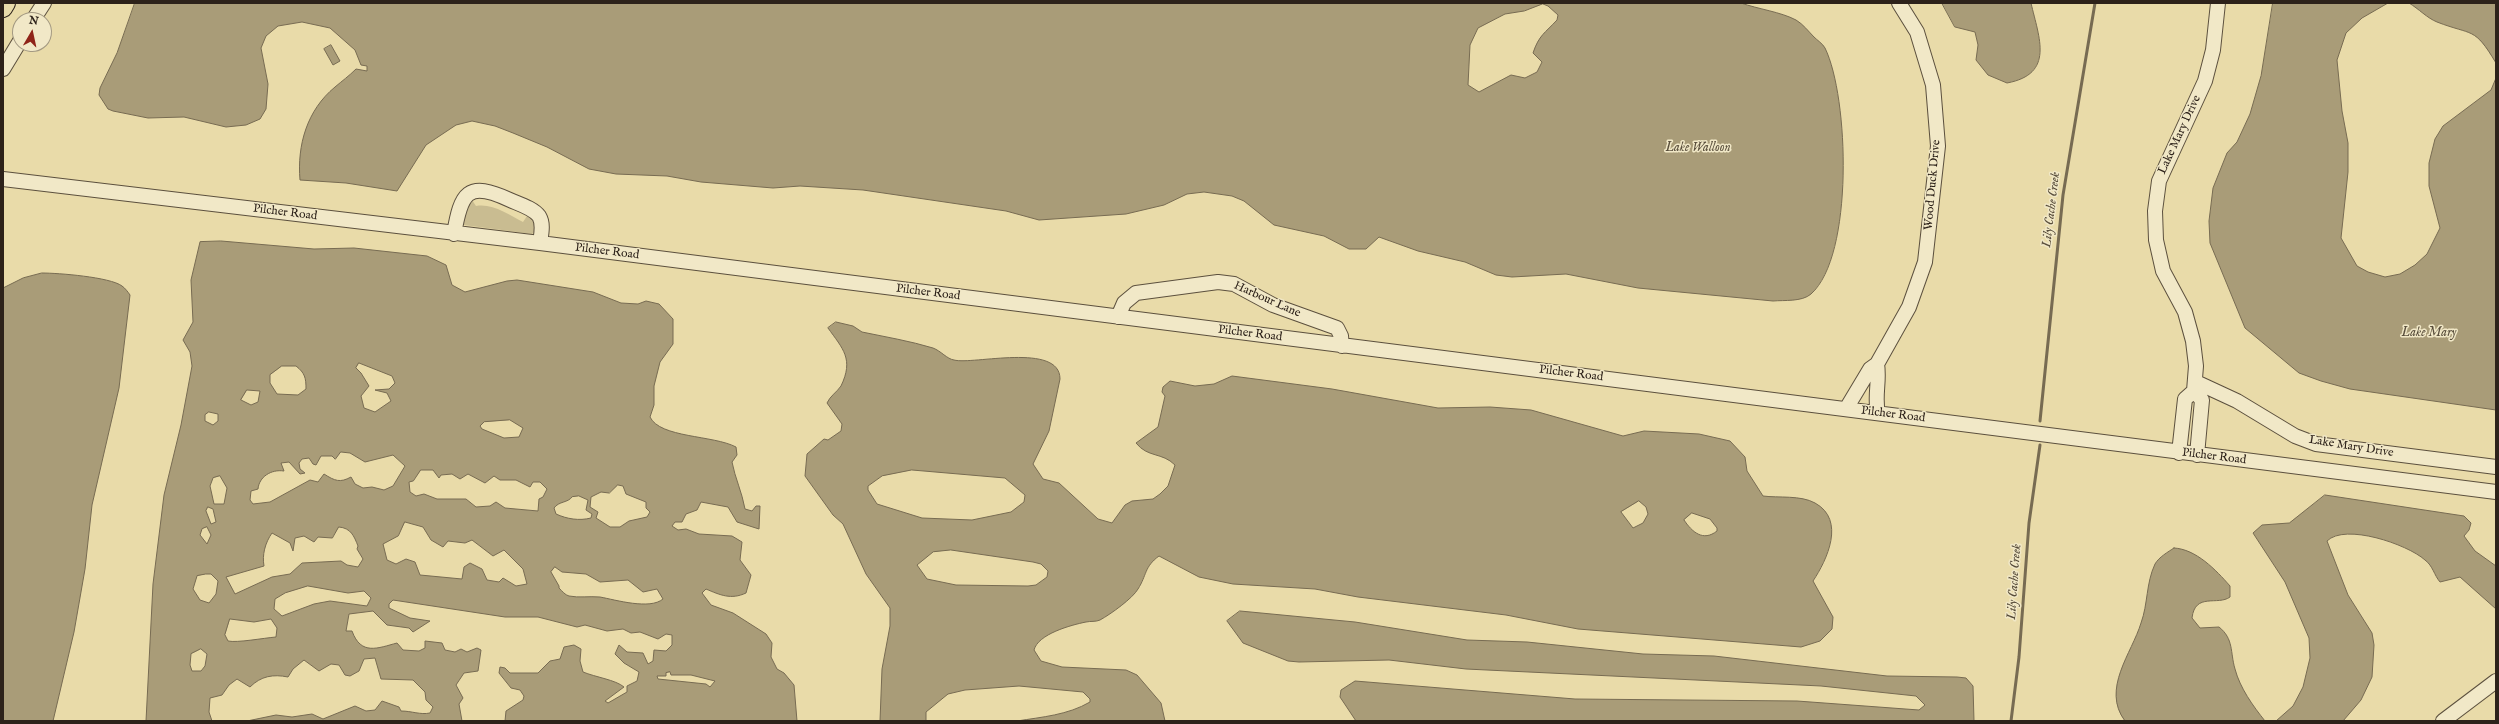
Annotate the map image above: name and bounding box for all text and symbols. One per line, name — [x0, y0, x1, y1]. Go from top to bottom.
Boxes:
north arrow — [12, 12, 52, 52]
text: N — [28, 13, 40, 29]
street label: Lake Mary Drive — [2155, 93, 2205, 177]
street label: Wood Duck Drive — [1922, 139, 1944, 231]
water label: Lake Walloon — [1665, 140, 1731, 156]
water label: Lily Cache Creek — [2040, 171, 2064, 249]
street label: Pilcher Road — [252, 202, 318, 224]
street label: Pilcher Road — [574, 241, 640, 263]
street label: Harbour Lane — [1231, 279, 1303, 321]
street label: Pilcher Road — [895, 282, 961, 304]
street label: Pilcher Road — [1217, 323, 1283, 345]
water label: Lake Mary — [2402, 325, 2456, 341]
street label: Pilcher Road — [1538, 363, 1604, 385]
street label: Pilcher Road — [1860, 404, 1926, 426]
street label: Lake Mary Drive — [2308, 433, 2394, 461]
street label: Pilcher Road — [2181, 446, 2247, 468]
water label: Lily Cache Creek — [2005, 544, 2025, 620]

